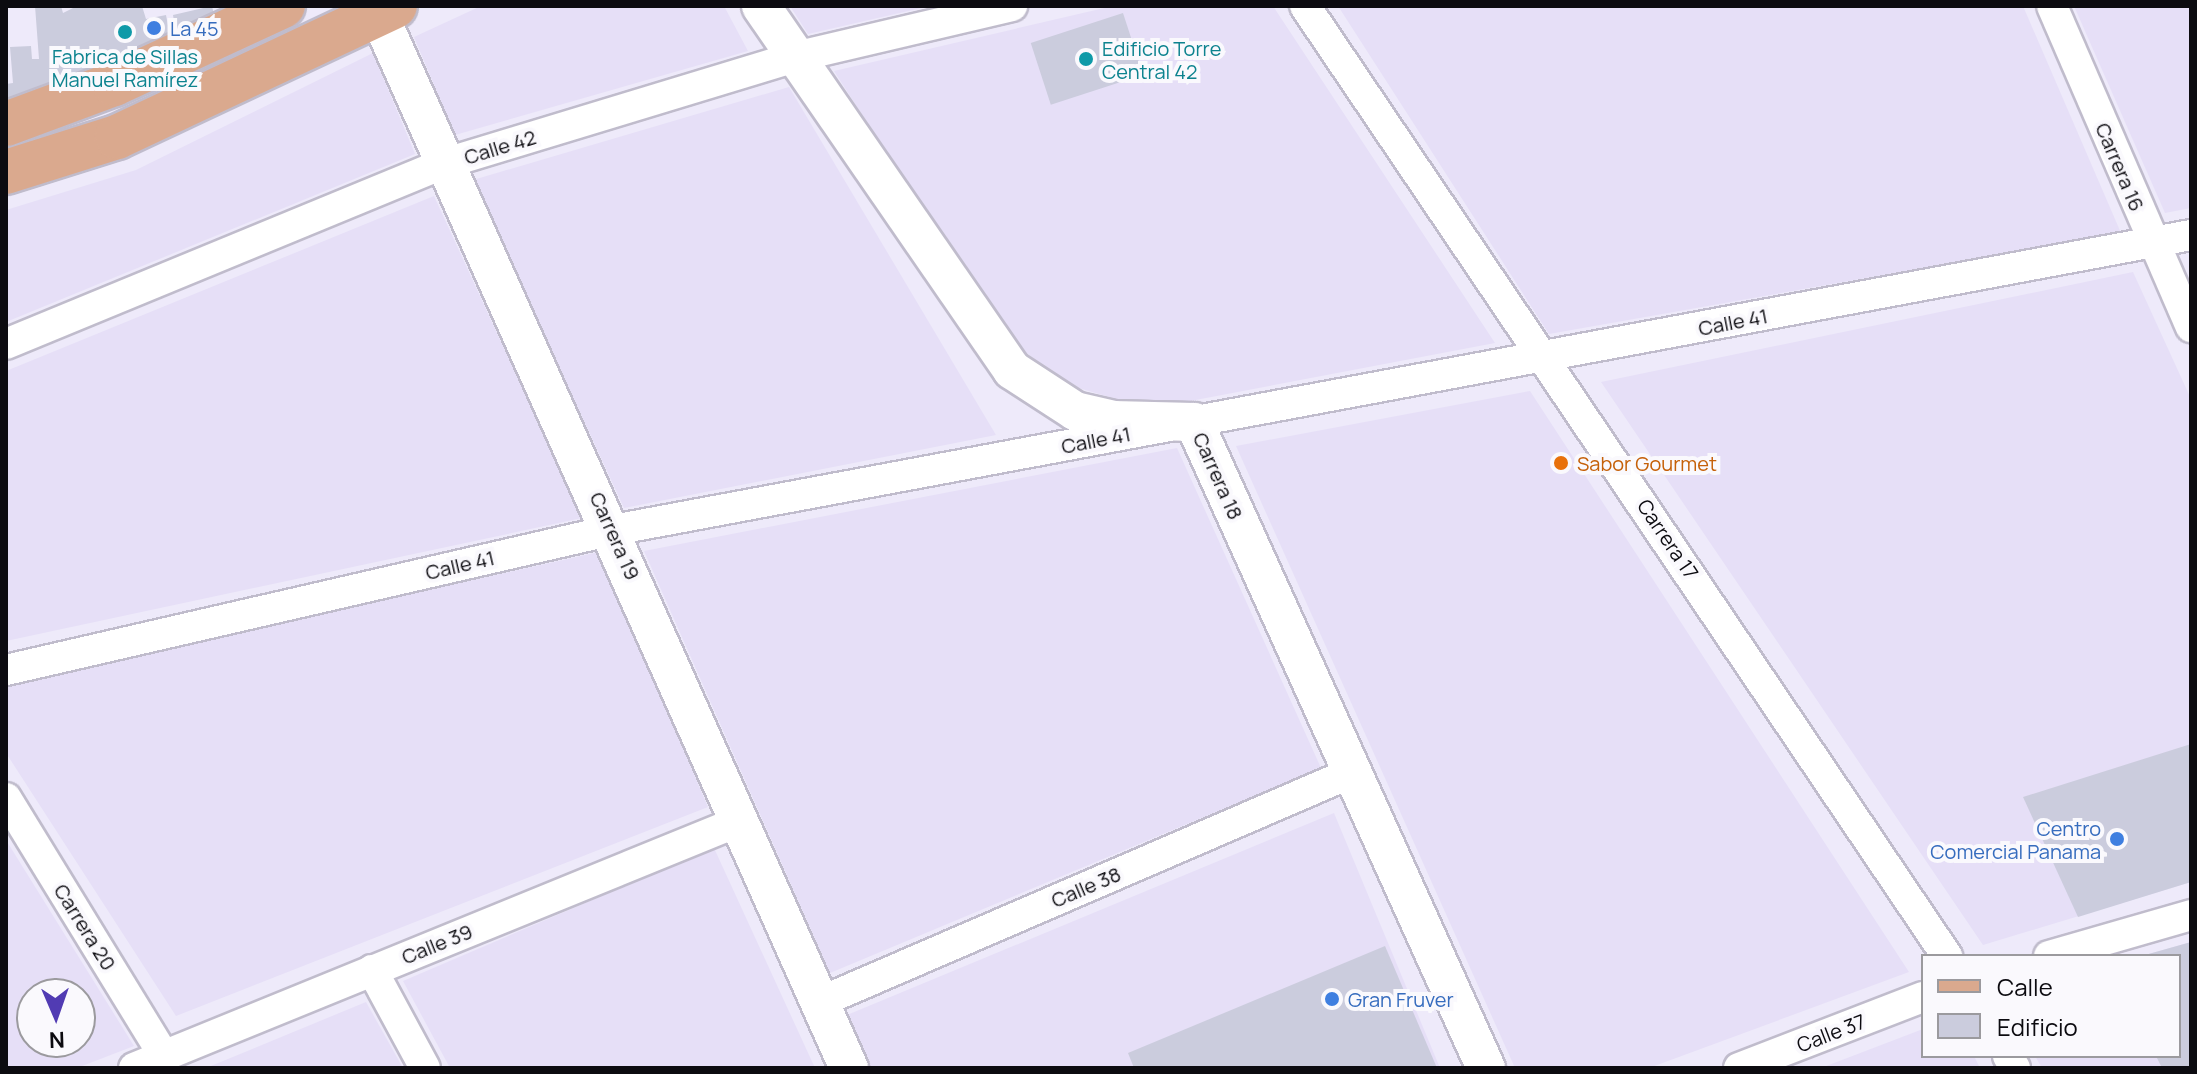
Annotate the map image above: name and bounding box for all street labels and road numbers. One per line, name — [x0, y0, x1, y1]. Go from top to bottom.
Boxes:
street label: Carrera 16 — [2091, 119, 2149, 215]
street label: Calle 42 — [461, 125, 539, 169]
street label: Calle 41 — [1696, 304, 1770, 340]
street label: Calle 41 — [1059, 422, 1133, 458]
street label: Carrera 18 — [1188, 429, 1248, 523]
street label: Carrera 19 — [585, 488, 645, 584]
street label: Carrera 17 — [1633, 495, 1703, 583]
street label: Calle 41 — [423, 545, 497, 585]
street label: Calle 38 — [1048, 862, 1124, 912]
street label: Carrera 20 — [49, 880, 121, 974]
street label: Calle 39 — [398, 919, 476, 969]
street label: Calle 37 — [1793, 1009, 1869, 1057]

